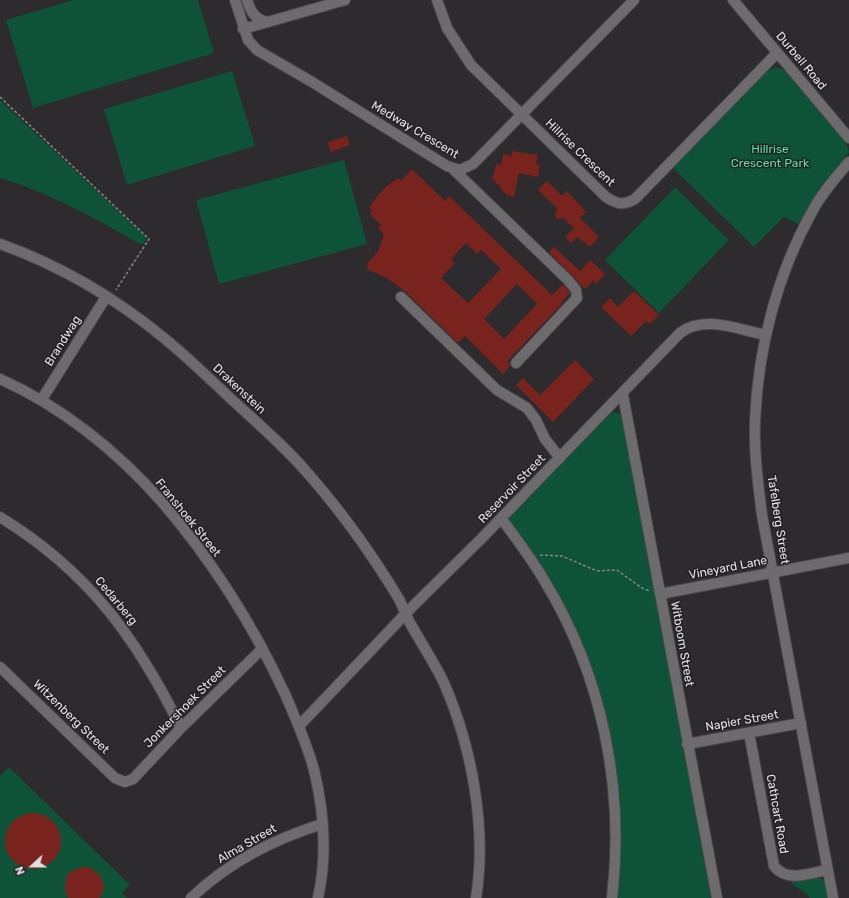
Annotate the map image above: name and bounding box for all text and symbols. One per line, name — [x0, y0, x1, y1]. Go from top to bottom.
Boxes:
street label: Durbell Road — [773, 29, 829, 93]
street label: Medway Crescent — [369, 98, 461, 162]
street label: Hillrise Crescent — [542, 116, 618, 190]
park label: Hillrise Crescent Park — [731, 143, 809, 171]
street label: Brandwag — [42, 313, 84, 369]
street label: Drakenstein — [210, 361, 268, 417]
street label: Reservoir Street — [475, 452, 549, 526]
street label: Tafelberg Street — [764, 475, 792, 565]
street label: Franshoek Street — [152, 476, 224, 560]
street label: Vineyard Lane — [688, 553, 768, 583]
street label: Cedarberg — [92, 574, 140, 628]
street label: Witboom Street — [667, 600, 697, 688]
street label: Jonkershoek Street — [141, 663, 229, 751]
street label: Witzenberg Street — [30, 677, 112, 757]
street label: Napier Street — [704, 707, 780, 735]
street label: Cathcart Road — [763, 773, 791, 855]
street label: Alma Street — [215, 821, 279, 867]
north arrow — [12, 846, 52, 886]
text: N — [13, 864, 28, 877]

